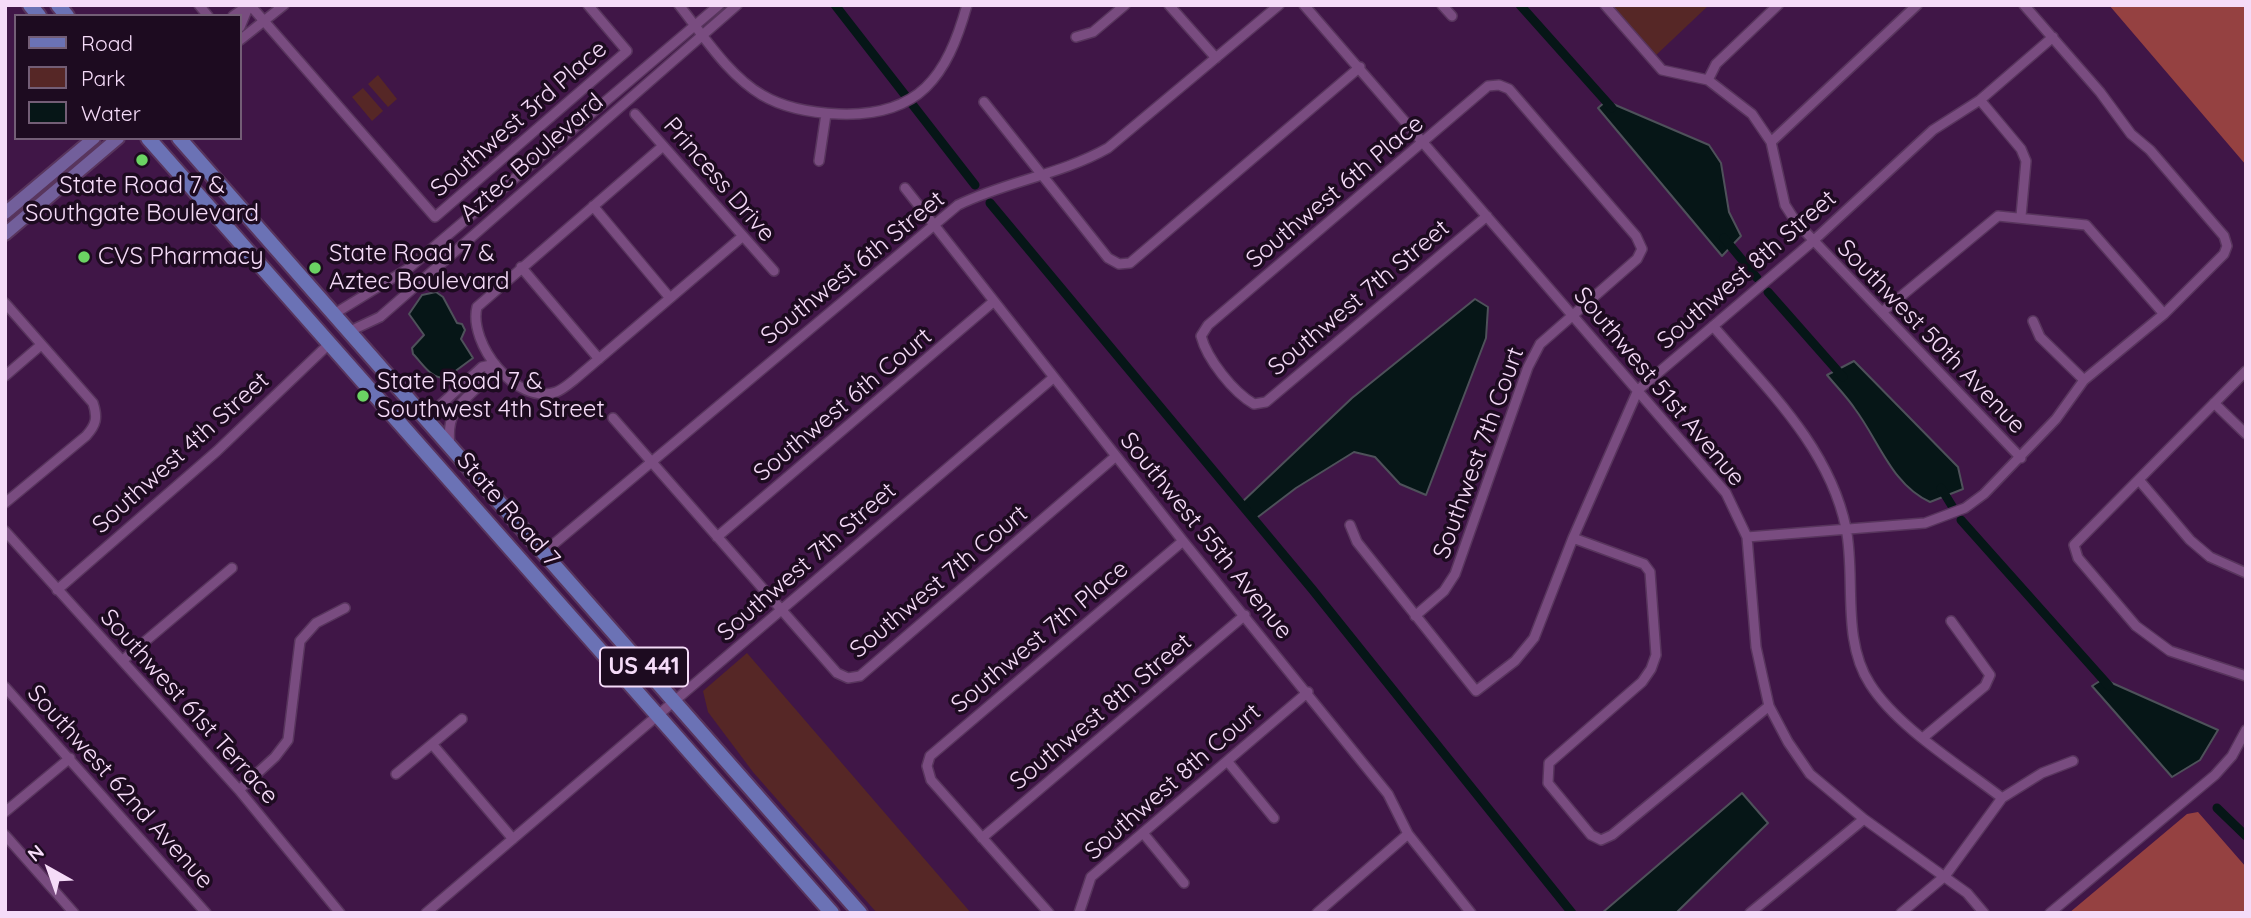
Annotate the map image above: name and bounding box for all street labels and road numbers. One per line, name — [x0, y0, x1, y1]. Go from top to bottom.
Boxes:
street label: Southwest 3rd Place — [425, 35, 613, 203]
street label: Aztec Boulevard — [454, 88, 610, 228]
street label: Southwest 6th Place — [1241, 109, 1429, 275]
street label: Princess Drive — [657, 112, 781, 248]
street label: Southwest 8th Street — [1652, 184, 1842, 356]
street label: Southwest 6th Street — [755, 185, 951, 351]
street label: Southwest 7th Street — [1263, 214, 1455, 382]
street label: Southwest 50th Avenue — [1831, 234, 2031, 440]
street label: Southwest 51st Avenue — [1567, 282, 1751, 492]
street label: Southwest 6th Court — [748, 322, 938, 488]
street label: Southwest 7th Court — [1427, 343, 1531, 563]
street label: Southwest 4th Street — [87, 366, 275, 540]
street label: Southwest 55th Avenue — [1114, 427, 1298, 645]
street label: State Road 7 — [450, 447, 566, 573]
street label: Southwest 7th Street — [712, 477, 902, 647]
street label: Southwest 7th Court — [844, 499, 1034, 665]
street label: Southwest 7th Place — [946, 555, 1134, 719]
street label: Southwest 61st Terrace — [94, 604, 284, 810]
street label: Southwest 8th Street — [1004, 628, 1198, 796]
road number: US 441 — [600, 648, 688, 687]
street label: Southwest 62nd Avenue — [21, 679, 219, 895]
street label: Southwest 8th Court — [1079, 698, 1267, 866]

